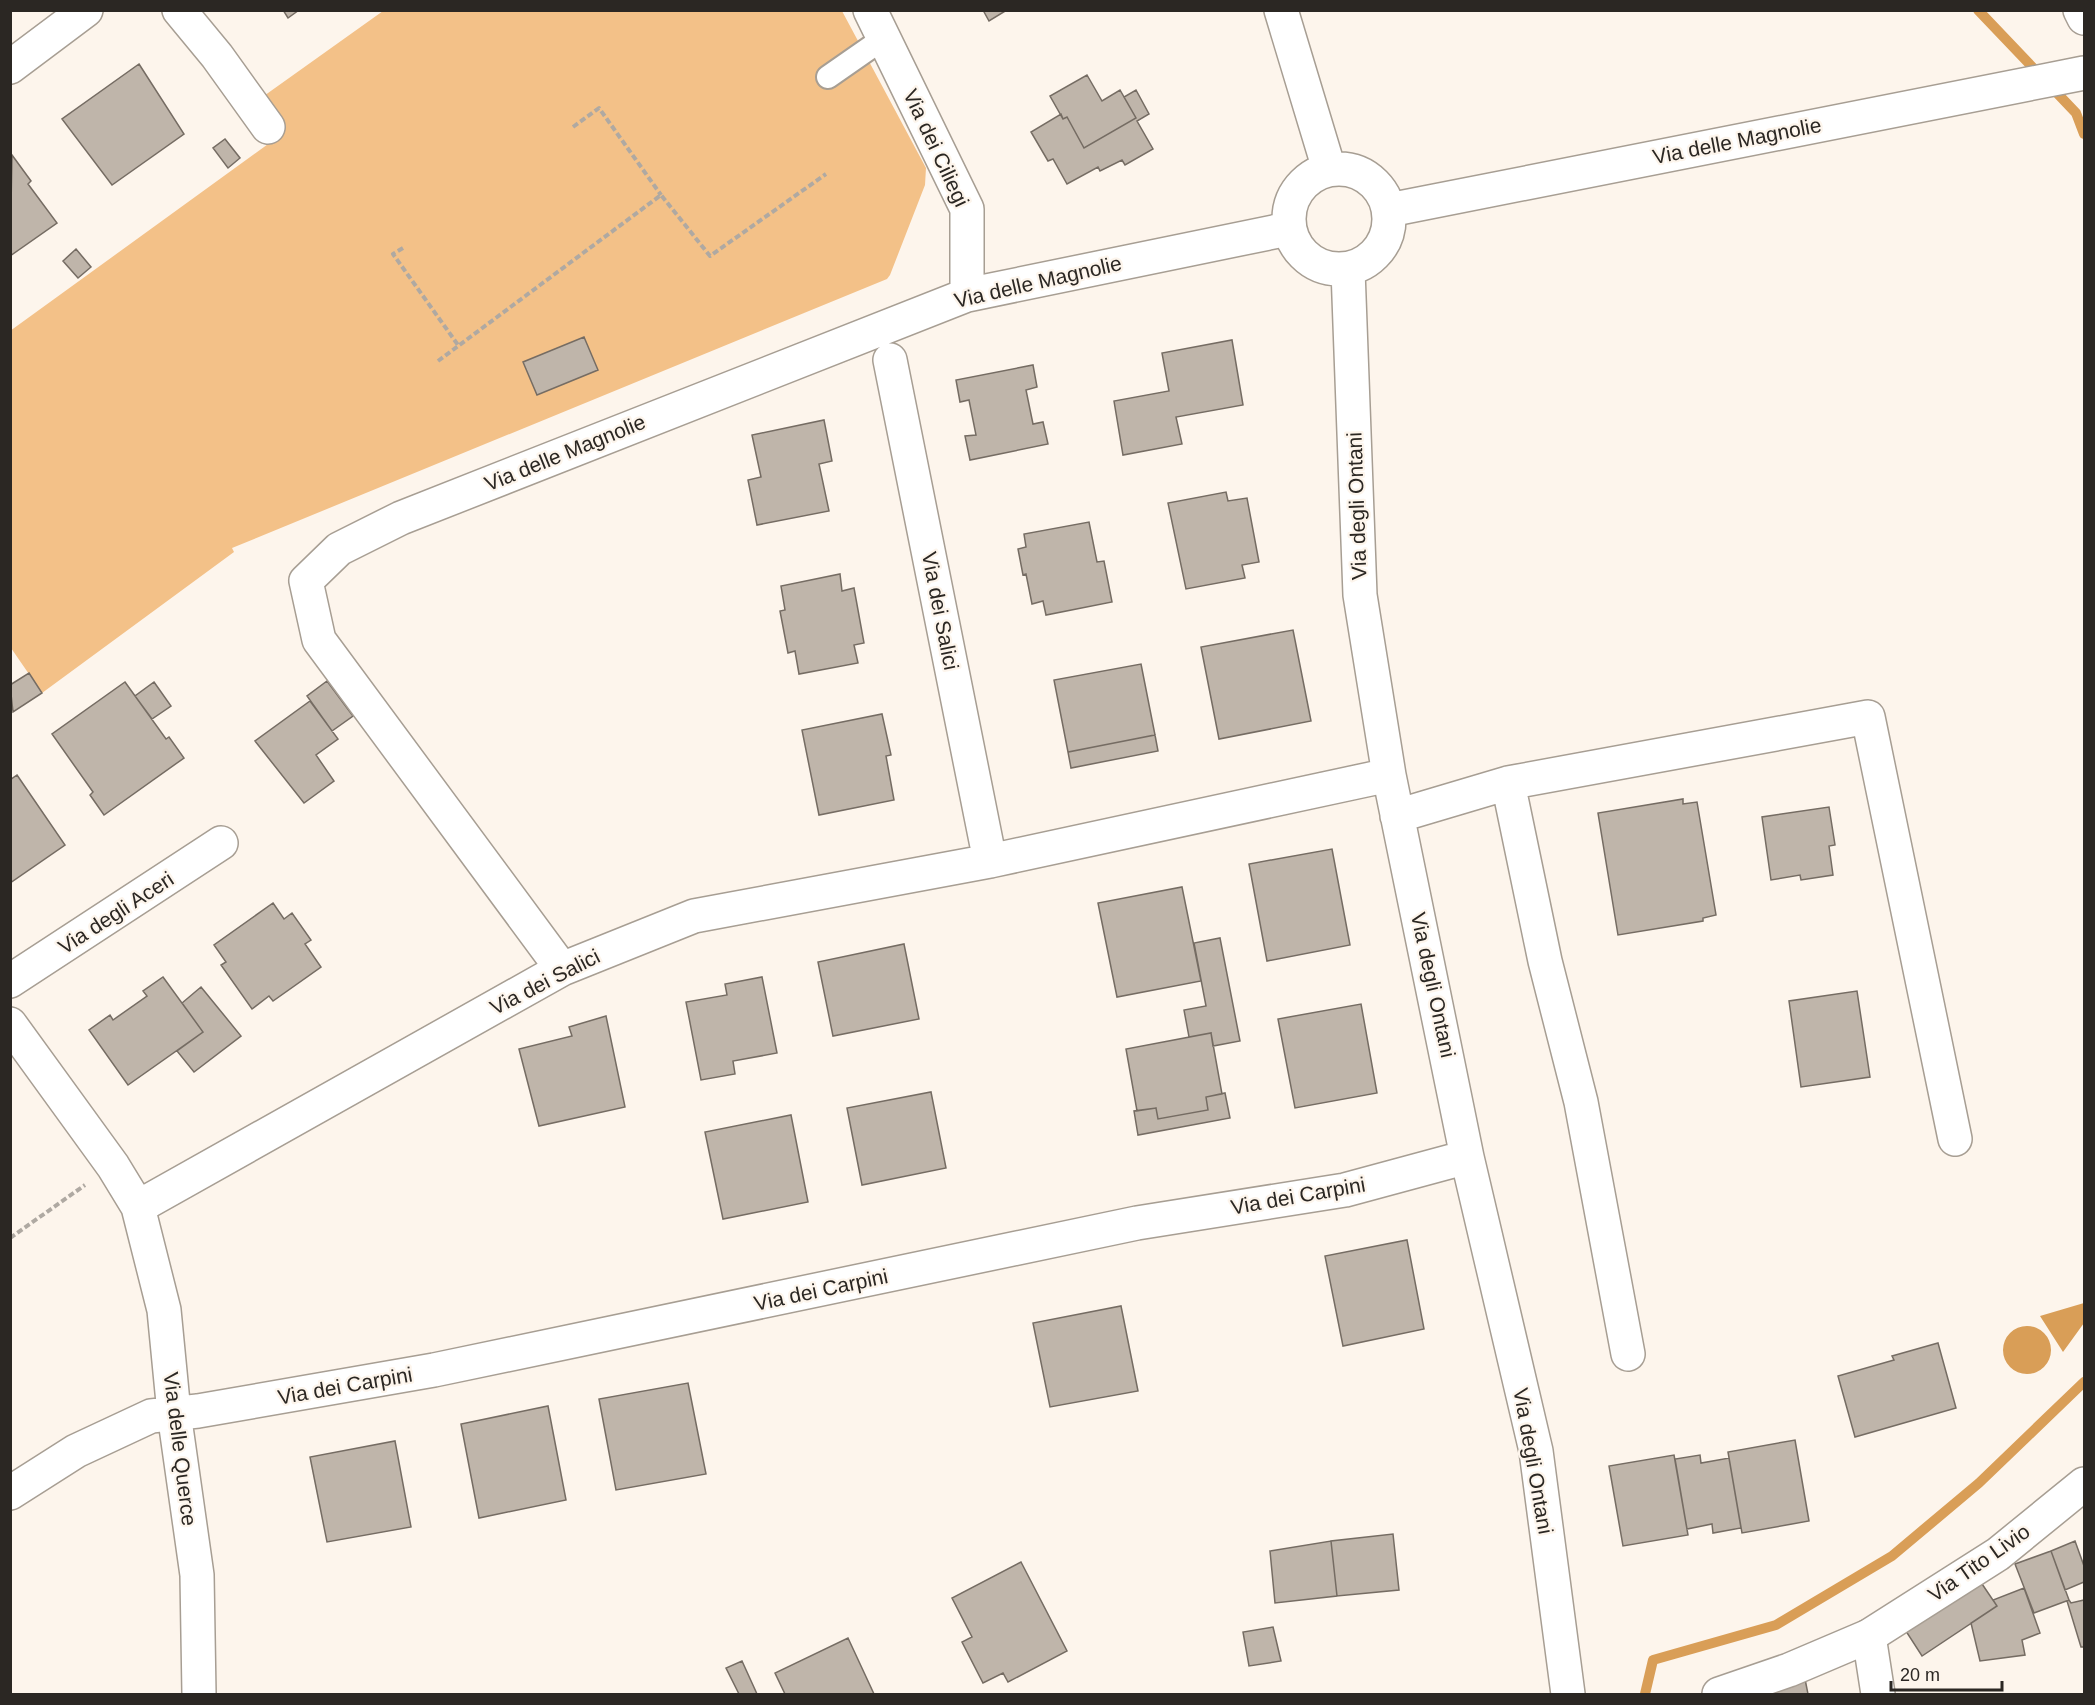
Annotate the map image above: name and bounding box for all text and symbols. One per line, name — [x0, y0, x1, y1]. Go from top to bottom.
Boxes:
street label: Via dei Ciliegi — [899, 85, 974, 210]
street label: Via delle Magnolie — [1651, 113, 1823, 168]
street label: Via delle Magnolie — [952, 251, 1124, 312]
street label: Via delle Magnolie — [481, 410, 649, 495]
street label: Via degli Ontani — [1342, 432, 1371, 580]
street label: Via dei Salici — [918, 550, 963, 672]
street label: Via degli Aceri — [54, 867, 178, 958]
street label: Via degli Ontani — [1407, 910, 1460, 1060]
street label: Via dei Salici — [486, 944, 603, 1019]
street label: Via dei Carpini — [1229, 1172, 1367, 1219]
street label: Via dei Carpini — [752, 1264, 890, 1315]
street label: Via dei Carpini — [276, 1362, 414, 1409]
street label: Via delle Querce — [160, 1371, 201, 1527]
street label: Via degli Ontani — [1509, 1386, 1558, 1536]
street label: Via Tito Livio — [1924, 1519, 2034, 1606]
scale bar — [1891, 1654, 2002, 1692]
text: 20 m — [1900, 1665, 1940, 1685]

